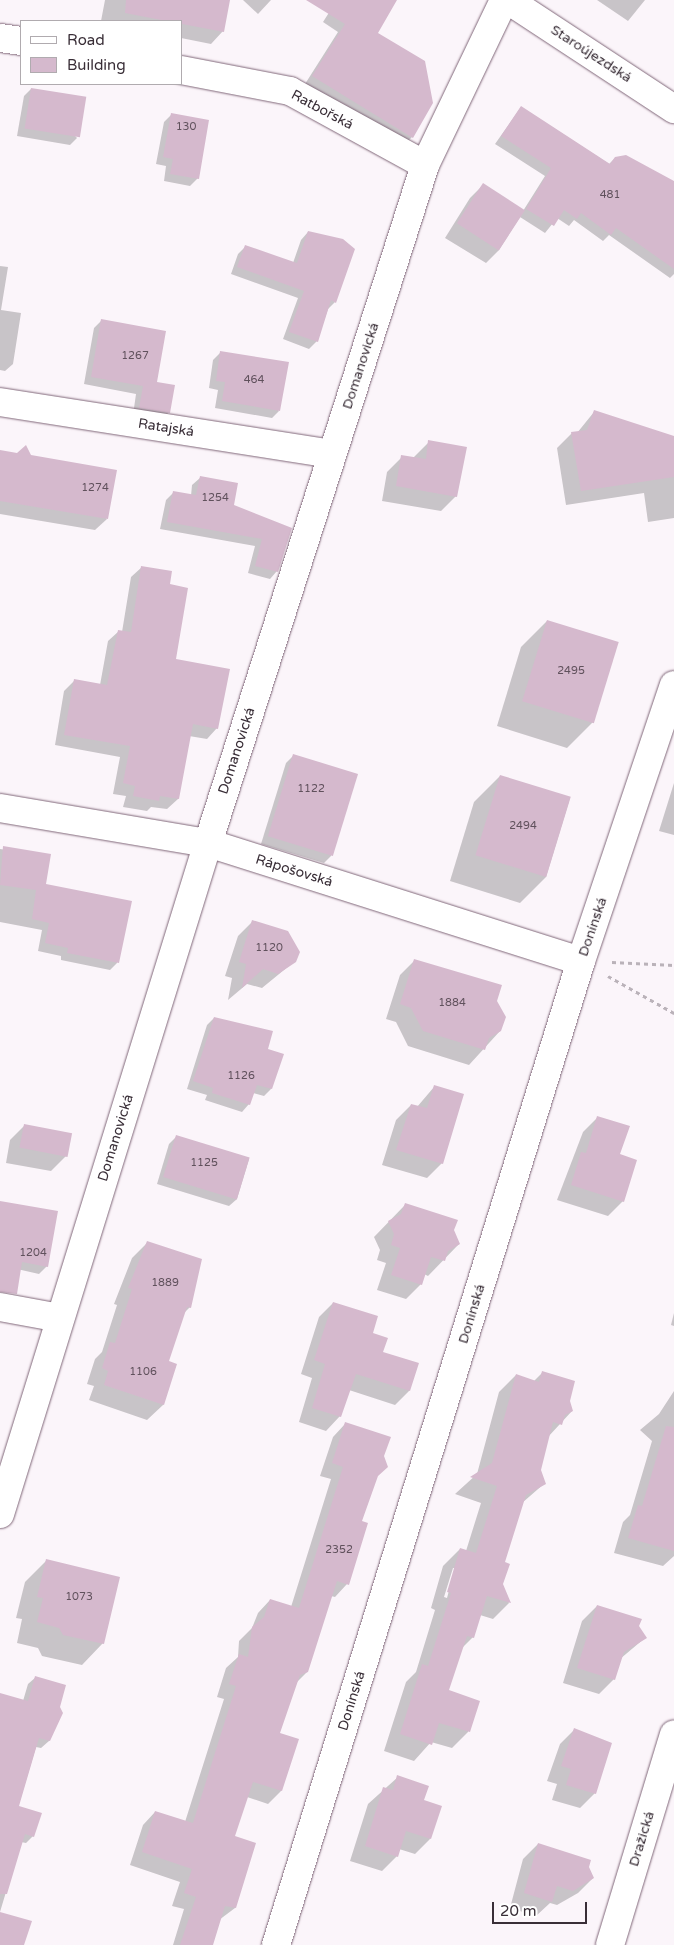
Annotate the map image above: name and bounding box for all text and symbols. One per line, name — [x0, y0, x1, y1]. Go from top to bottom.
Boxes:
legend — [20, 20, 182, 85]
street label: Staroújezdská — [547, 22, 635, 86]
text: Road — [67, 31, 105, 49]
text: Building — [67, 56, 126, 74]
street label: Ratbořská — [288, 87, 356, 133]
house number: 130 — [176, 120, 196, 134]
house number: 481 — [600, 188, 620, 202]
street label: Domanovická — [339, 321, 383, 411]
house number: 1267 — [121, 349, 149, 363]
house number: 464 — [244, 373, 264, 387]
street label: Ratajská — [137, 415, 195, 441]
house number: 1274 — [81, 481, 109, 495]
house number: 1254 — [201, 491, 229, 505]
house number: 2495 — [557, 664, 585, 678]
street label: Domanovická — [215, 706, 259, 796]
house number: 1122 — [297, 782, 325, 796]
house number: 2494 — [509, 819, 537, 833]
street label: Rápošovská — [253, 851, 335, 891]
street label: Donínská — [575, 895, 611, 959]
house number: 1120 — [255, 941, 283, 955]
house number: 1884 — [438, 996, 466, 1010]
house number: 1126 — [227, 1069, 255, 1083]
street label: Domanovická — [95, 1092, 137, 1184]
house number: 1125 — [190, 1156, 218, 1170]
house number: 1204 — [19, 1246, 47, 1260]
house number: 1889 — [151, 1276, 179, 1290]
street label: Donínská — [455, 1282, 489, 1346]
house number: 1106 — [129, 1365, 157, 1379]
house number: 2352 — [325, 1543, 353, 1557]
house number: 1073 — [65, 1590, 93, 1604]
street label: Donínská — [335, 1669, 369, 1733]
street label: Dražická — [626, 1809, 658, 1869]
scale bar — [494, 1892, 589, 1924]
text: 20 m — [500, 1902, 537, 1920]

